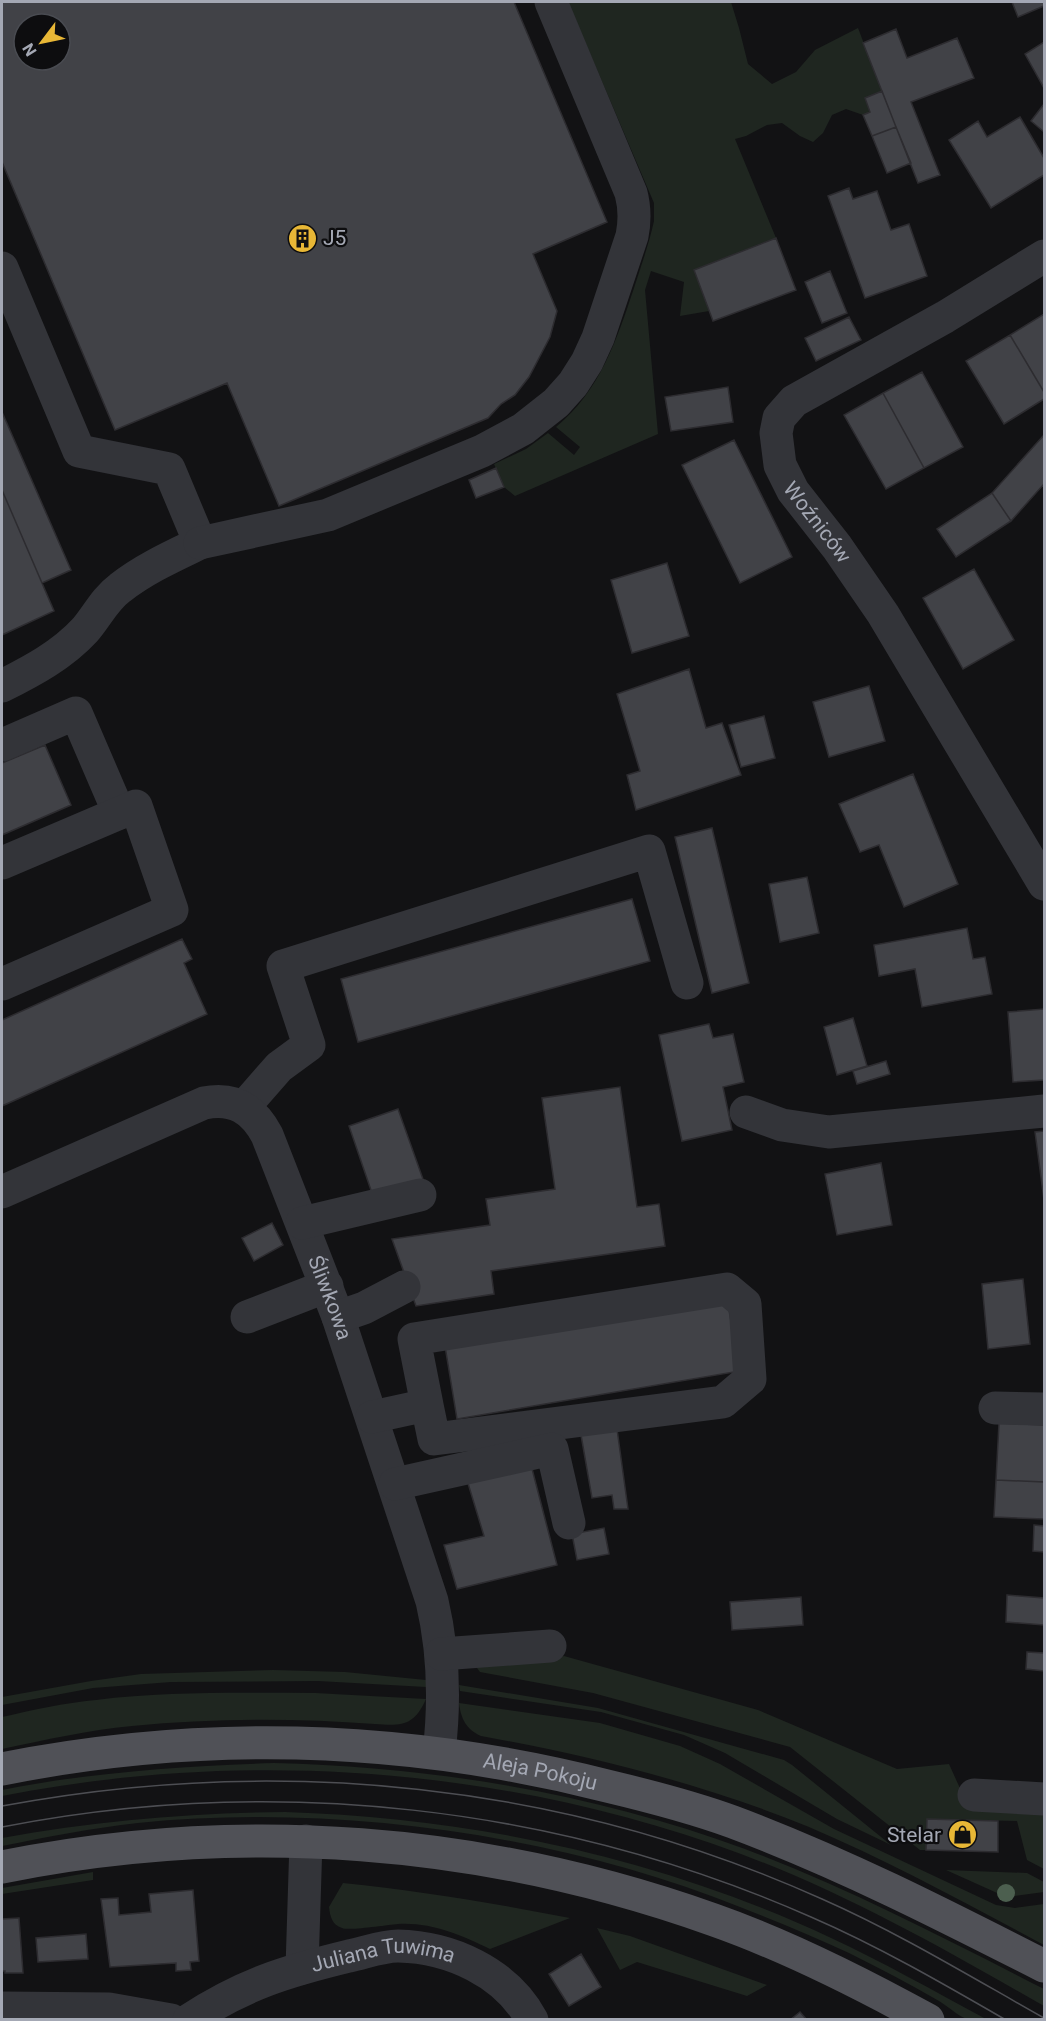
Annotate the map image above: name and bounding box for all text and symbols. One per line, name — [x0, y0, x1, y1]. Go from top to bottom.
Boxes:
north arrow — [12, 12, 72, 72]
text: N — [19, 40, 41, 60]
building icon: J5 — [286, 222, 318, 254]
place label: J5 — [323, 226, 346, 250]
street label: Woźniców — [778, 477, 856, 568]
street label: Śliwkowa — [303, 1252, 357, 1343]
street label: Aleja Pokoju — [481, 1748, 600, 1795]
shop icon: Stelar — [946, 1819, 978, 1851]
place label: Stelar — [887, 1823, 941, 1847]
street label: Juliana Tuwima — [308, 1934, 458, 1977]

